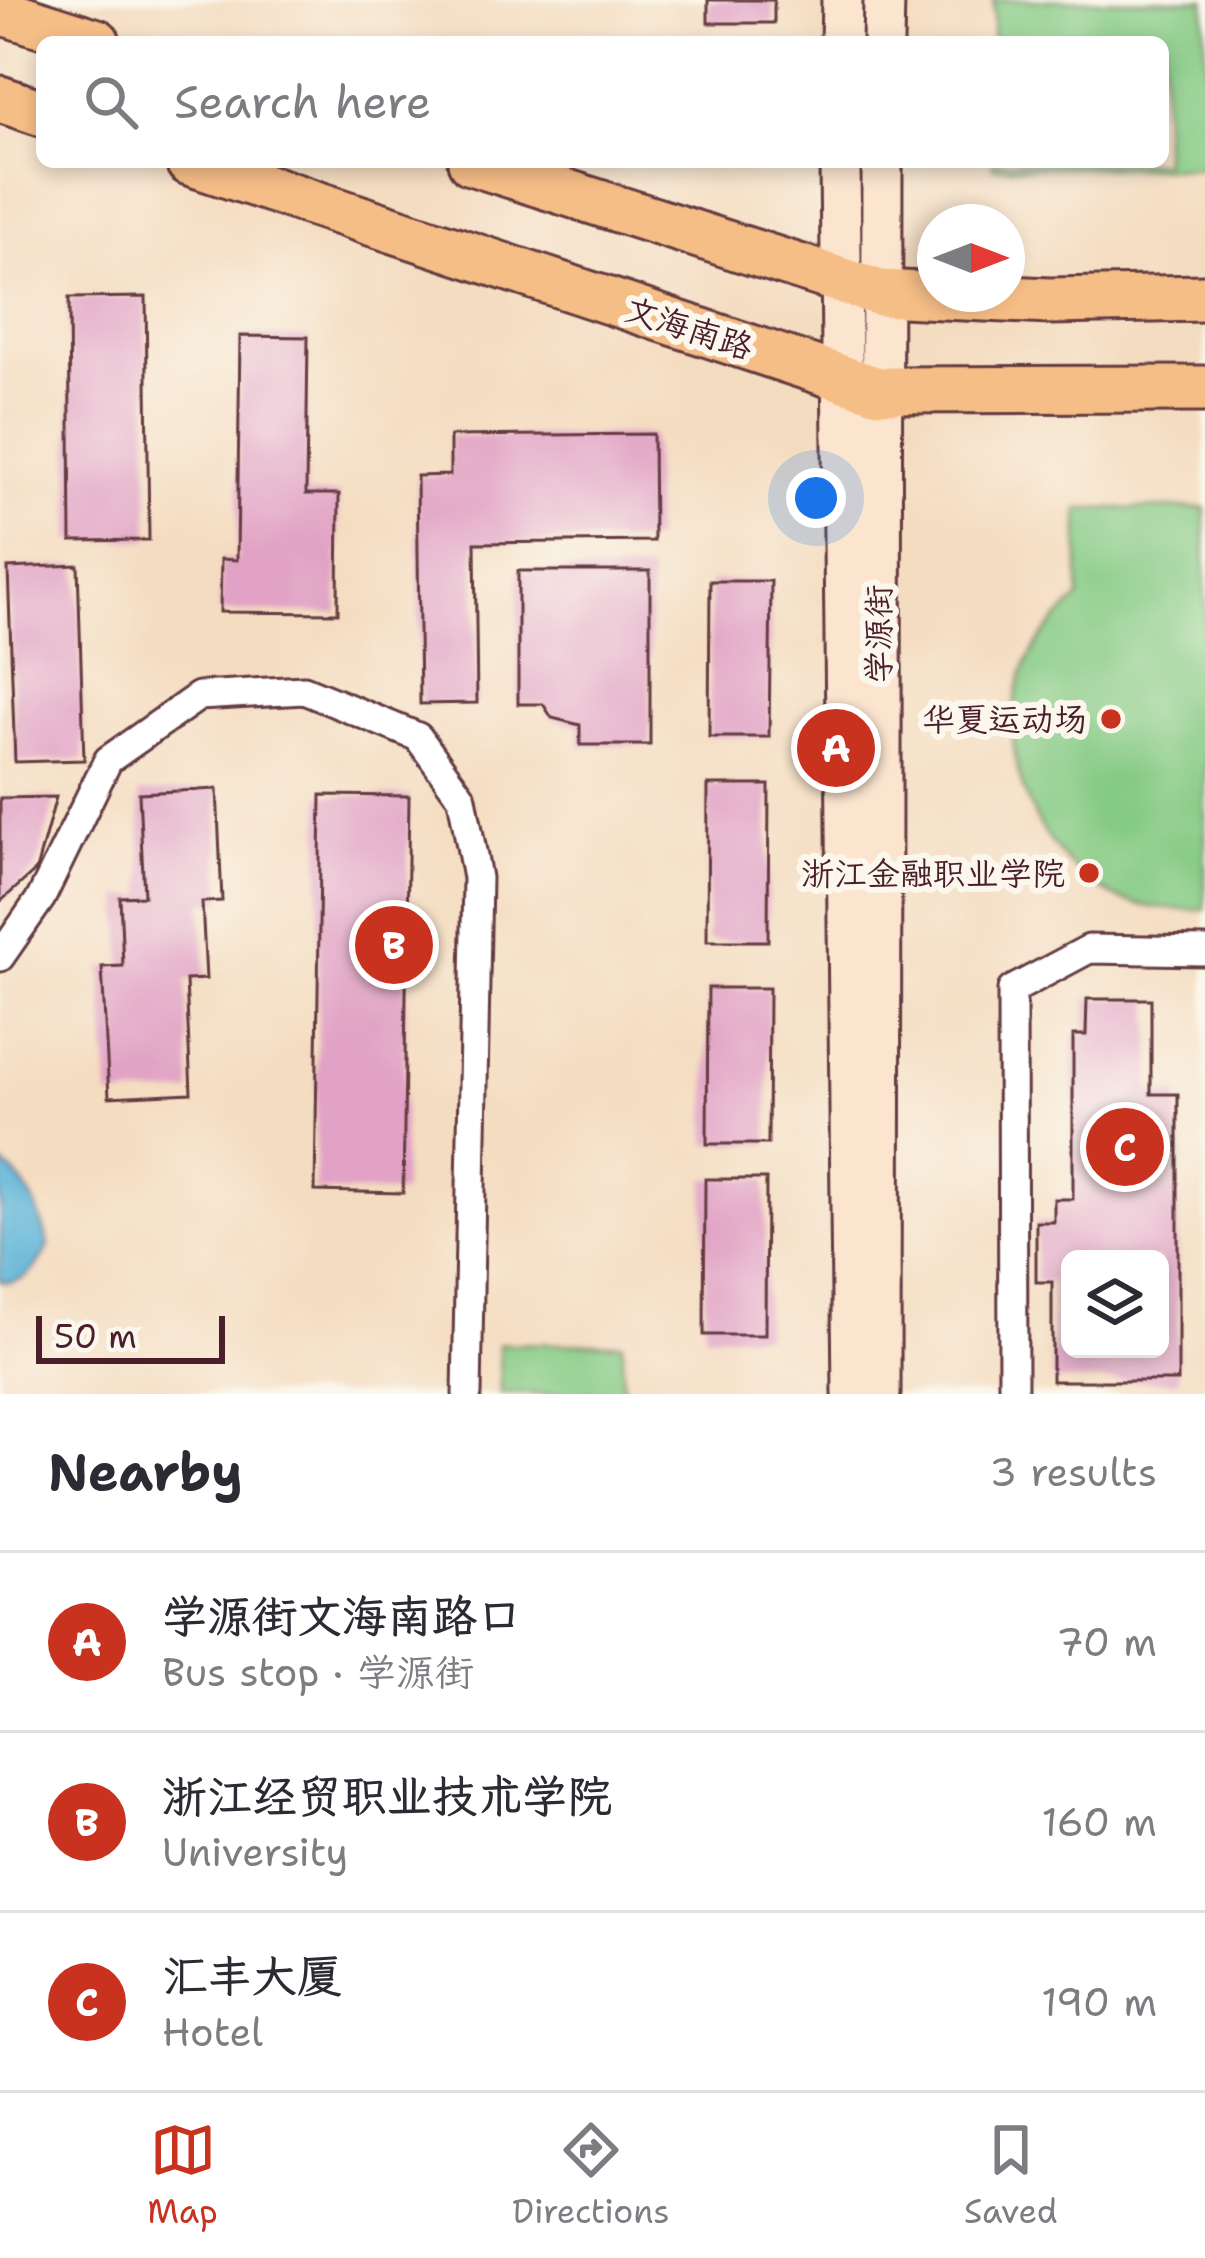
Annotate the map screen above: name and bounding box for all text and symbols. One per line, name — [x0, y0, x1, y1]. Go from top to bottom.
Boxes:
search box — [36, 36, 1169, 168]
icon: search — [78, 69, 144, 135]
text: Search here — [174, 72, 431, 132]
north arrow — [917, 204, 1025, 312]
street label: 文海南路 — [619, 286, 759, 370]
your location — [786, 468, 846, 528]
street label: 学源街 — [856, 585, 901, 684]
place label: 华夏运动场 — [922, 697, 1087, 742]
pin: A — [797, 703, 875, 793]
marker: 华夏运动场 — [1098, 706, 1124, 732]
place label: 浙江金融职业学院 — [801, 851, 1065, 896]
marker: 浙江金融职业学院 — [1076, 860, 1102, 886]
pin: B — [355, 900, 433, 990]
pin: C — [1086, 1102, 1164, 1192]
map controls — [1061, 1250, 1169, 1358]
button: layers — [1061, 1250, 1169, 1358]
scale bar — [36, 1310, 225, 1363]
text: 50 m — [54, 1314, 137, 1359]
text: Nearby — [48, 1438, 243, 1506]
text: 3 results — [990, 1446, 1157, 1498]
text: 学源街文海南路口 — [162, 1586, 522, 1646]
text: A — [72, 1616, 102, 1668]
text: 70 m — [1056, 1616, 1157, 1668]
text: Bus stop · 学源街 — [162, 1646, 474, 1698]
text: 浙江经贸职业技术学院 — [162, 1766, 612, 1826]
text: B — [75, 1796, 99, 1848]
text: 160 m — [1042, 1796, 1157, 1848]
text: University — [162, 1826, 348, 1878]
text: 汇丰大厦 — [162, 1946, 342, 2006]
text: C — [75, 1976, 99, 2028]
text: 190 m — [1041, 1976, 1157, 2028]
text: Hotel — [162, 2006, 263, 2058]
tab: Map — [147, 2117, 218, 2234]
tab: Directions — [512, 2117, 670, 2234]
tab: Saved — [964, 2117, 1058, 2234]

